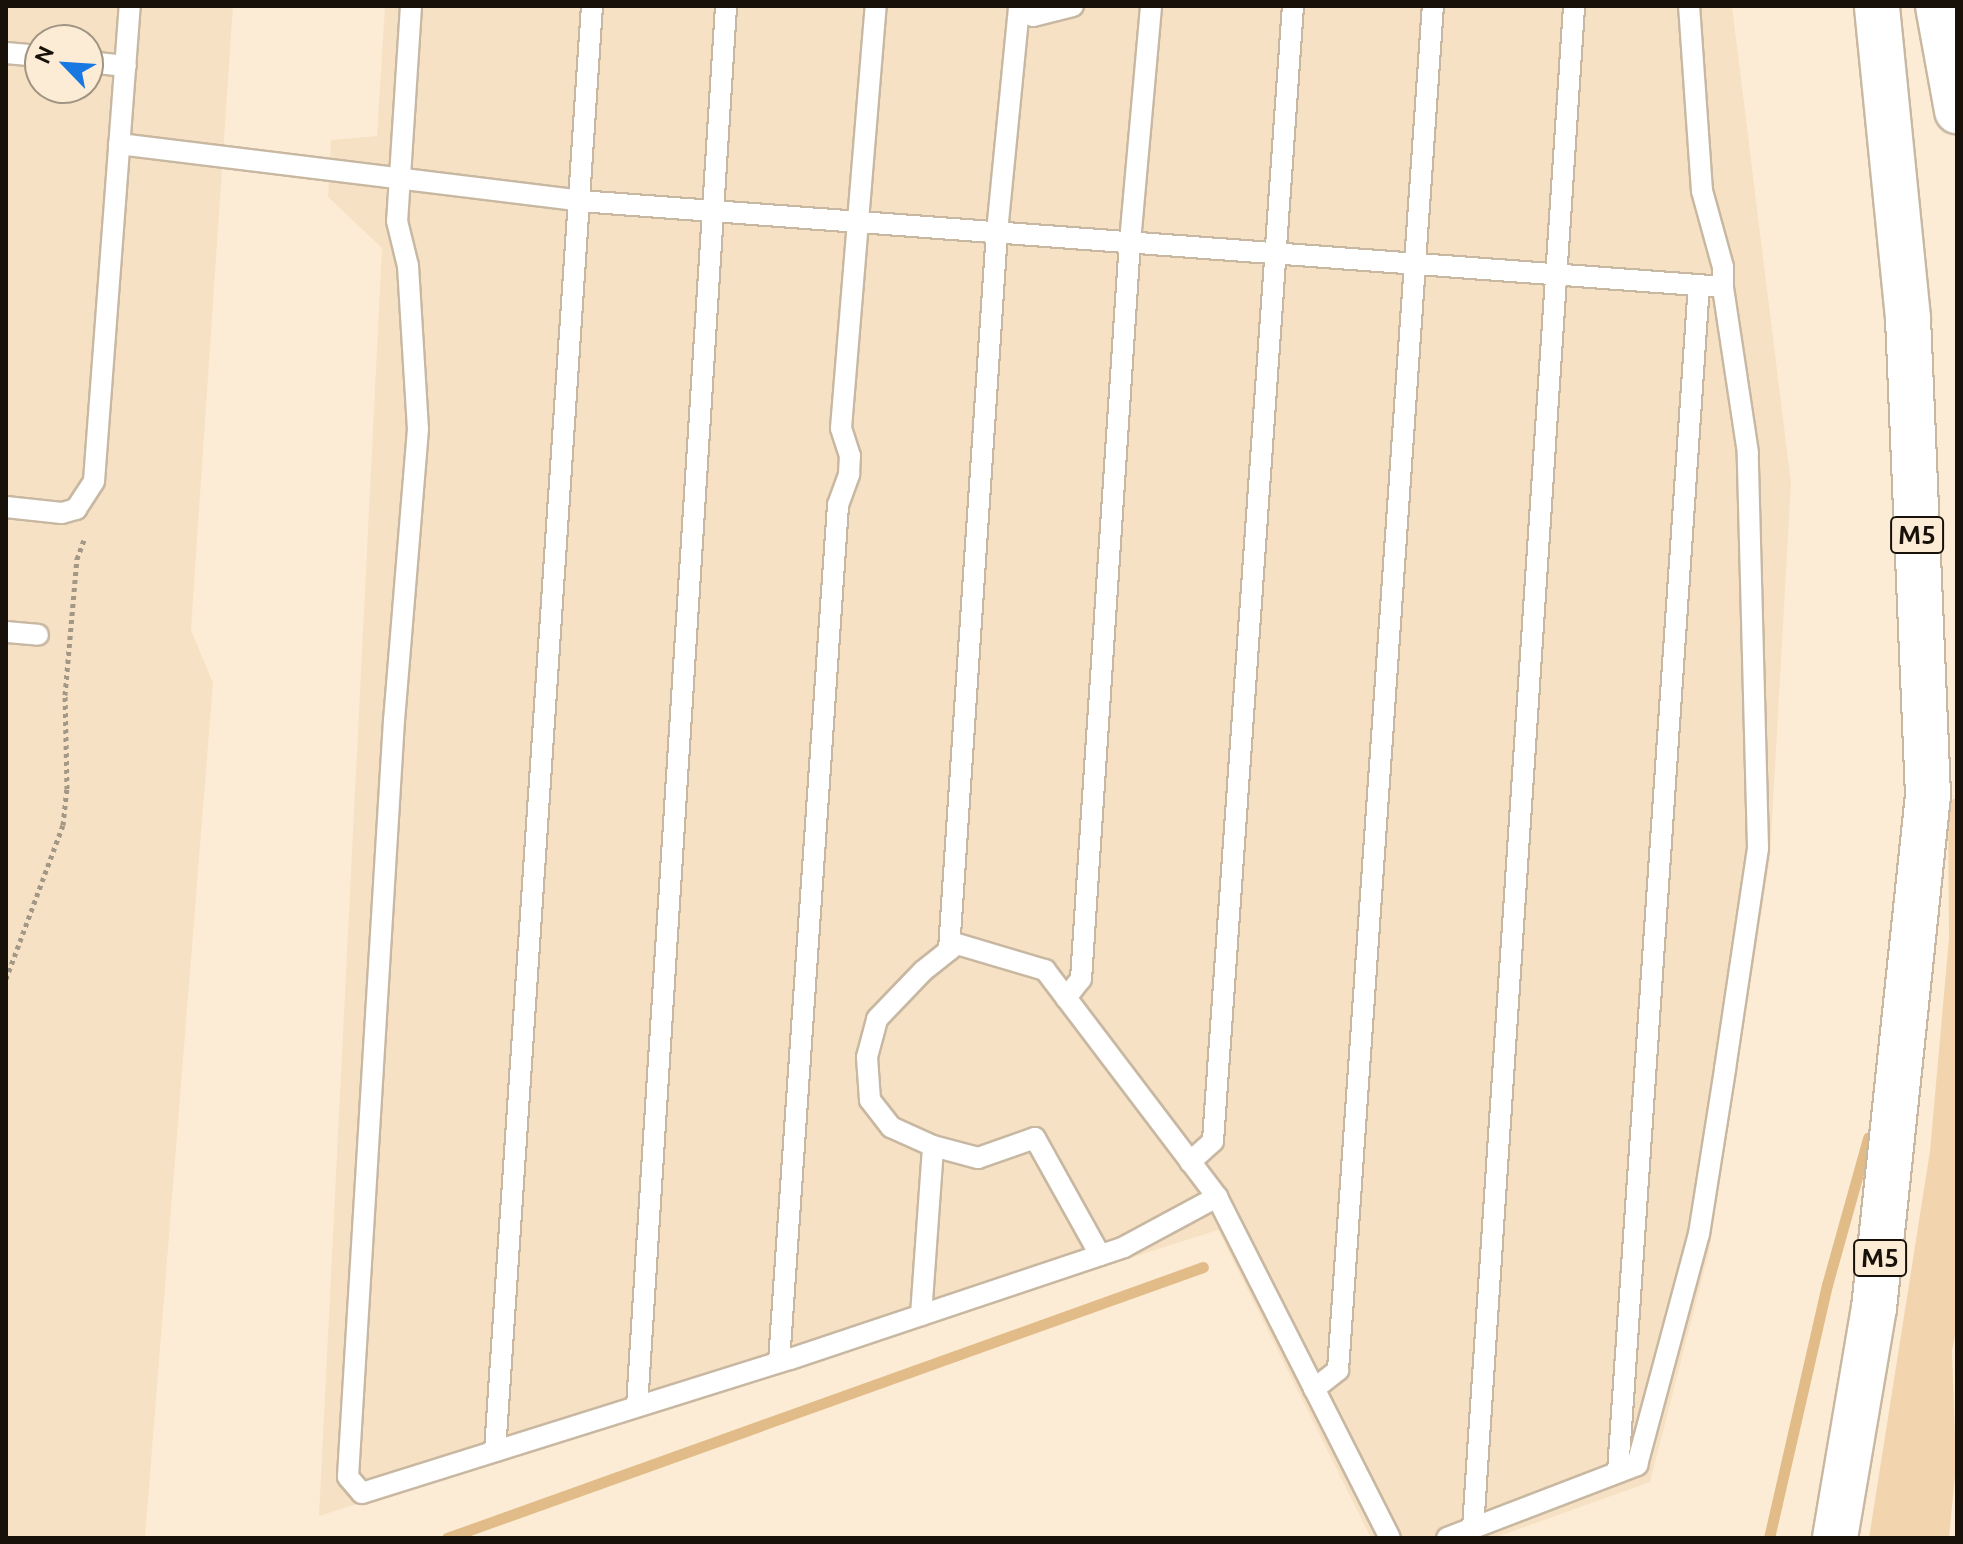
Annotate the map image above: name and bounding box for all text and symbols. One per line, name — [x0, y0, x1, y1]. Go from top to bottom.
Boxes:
north arrow — [24, 24, 104, 104]
text: N — [29, 42, 58, 67]
road number: M5 — [1889, 513, 1945, 557]
road number: M5 — [1852, 1236, 1908, 1280]

